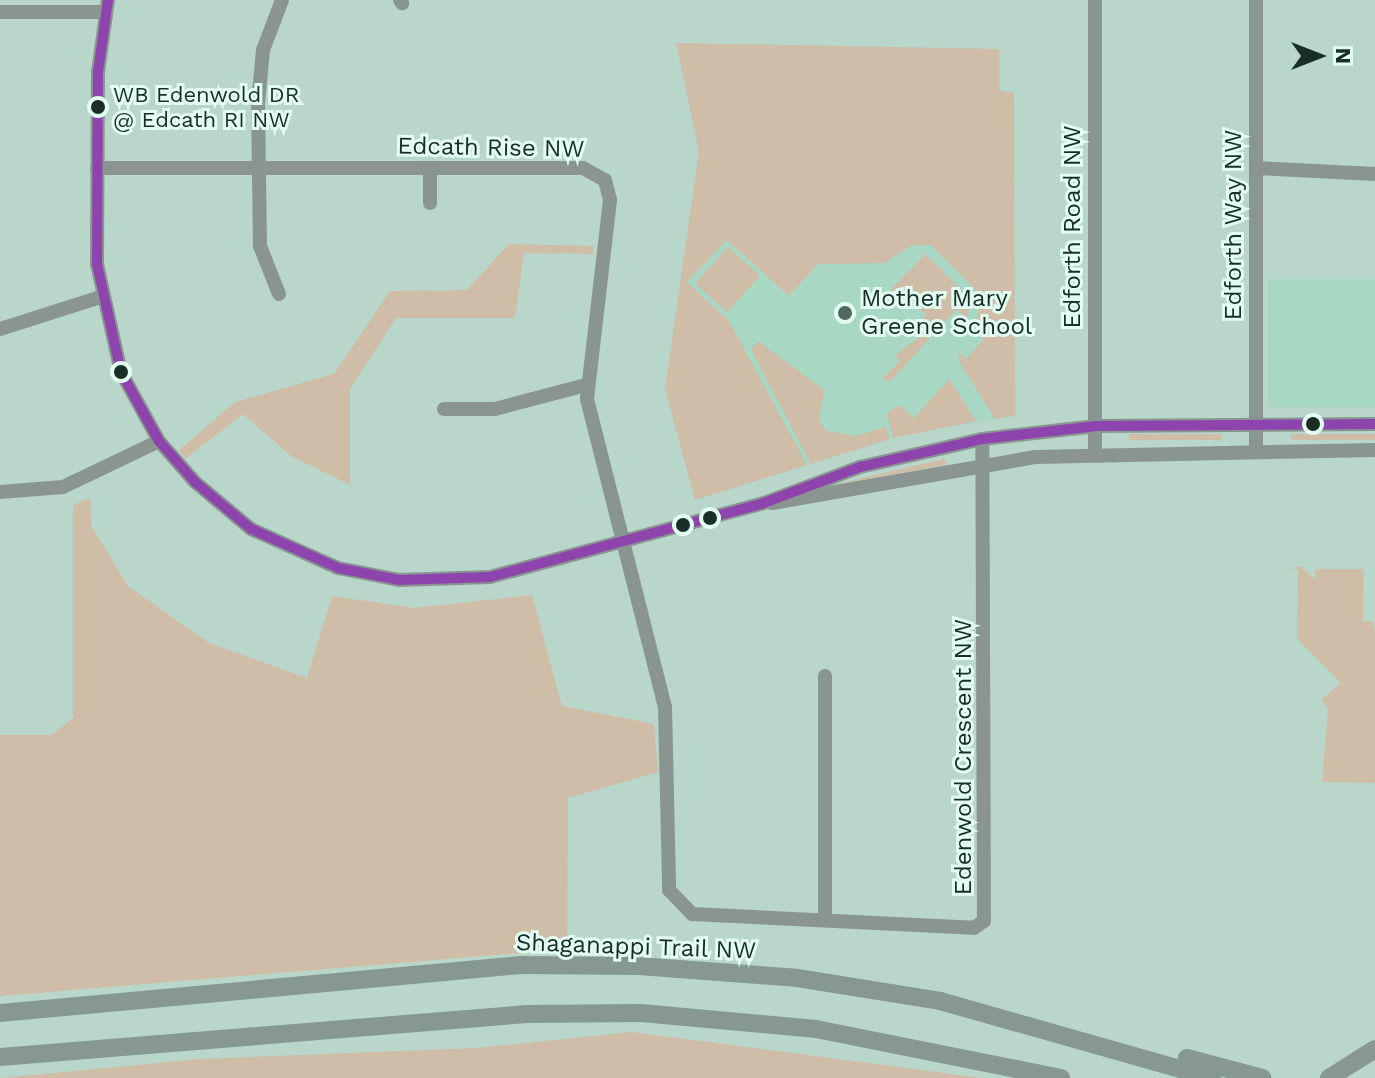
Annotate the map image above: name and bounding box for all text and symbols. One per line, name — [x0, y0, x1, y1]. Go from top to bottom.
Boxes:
north arrow — [1279, 16, 1359, 96]
text: N — [1331, 48, 1356, 64]
place label: WB Edenwold DR @ Edcath RI NW — [113, 81, 299, 132]
marker: WB Edenwold DR @ Edcath RI NW — [90, 99, 106, 115]
street label: Edforth Road NW — [1059, 125, 1087, 329]
street label: Edforth Way NW — [1220, 129, 1248, 321]
street label: Edcath Rise NW — [397, 132, 585, 164]
place label: Mother Mary Greene School — [861, 285, 1032, 341]
marker: Mother Mary Greene School — [836, 304, 854, 322]
unlabelled marker — [113, 364, 129, 380]
unlabelled marker — [1305, 416, 1321, 432]
unlabelled marker — [702, 510, 718, 526]
unlabelled marker — [675, 517, 691, 533]
street label: Edenwold Crescent NW — [950, 619, 978, 895]
street label: Shaganappi Trail NW — [515, 928, 757, 966]

